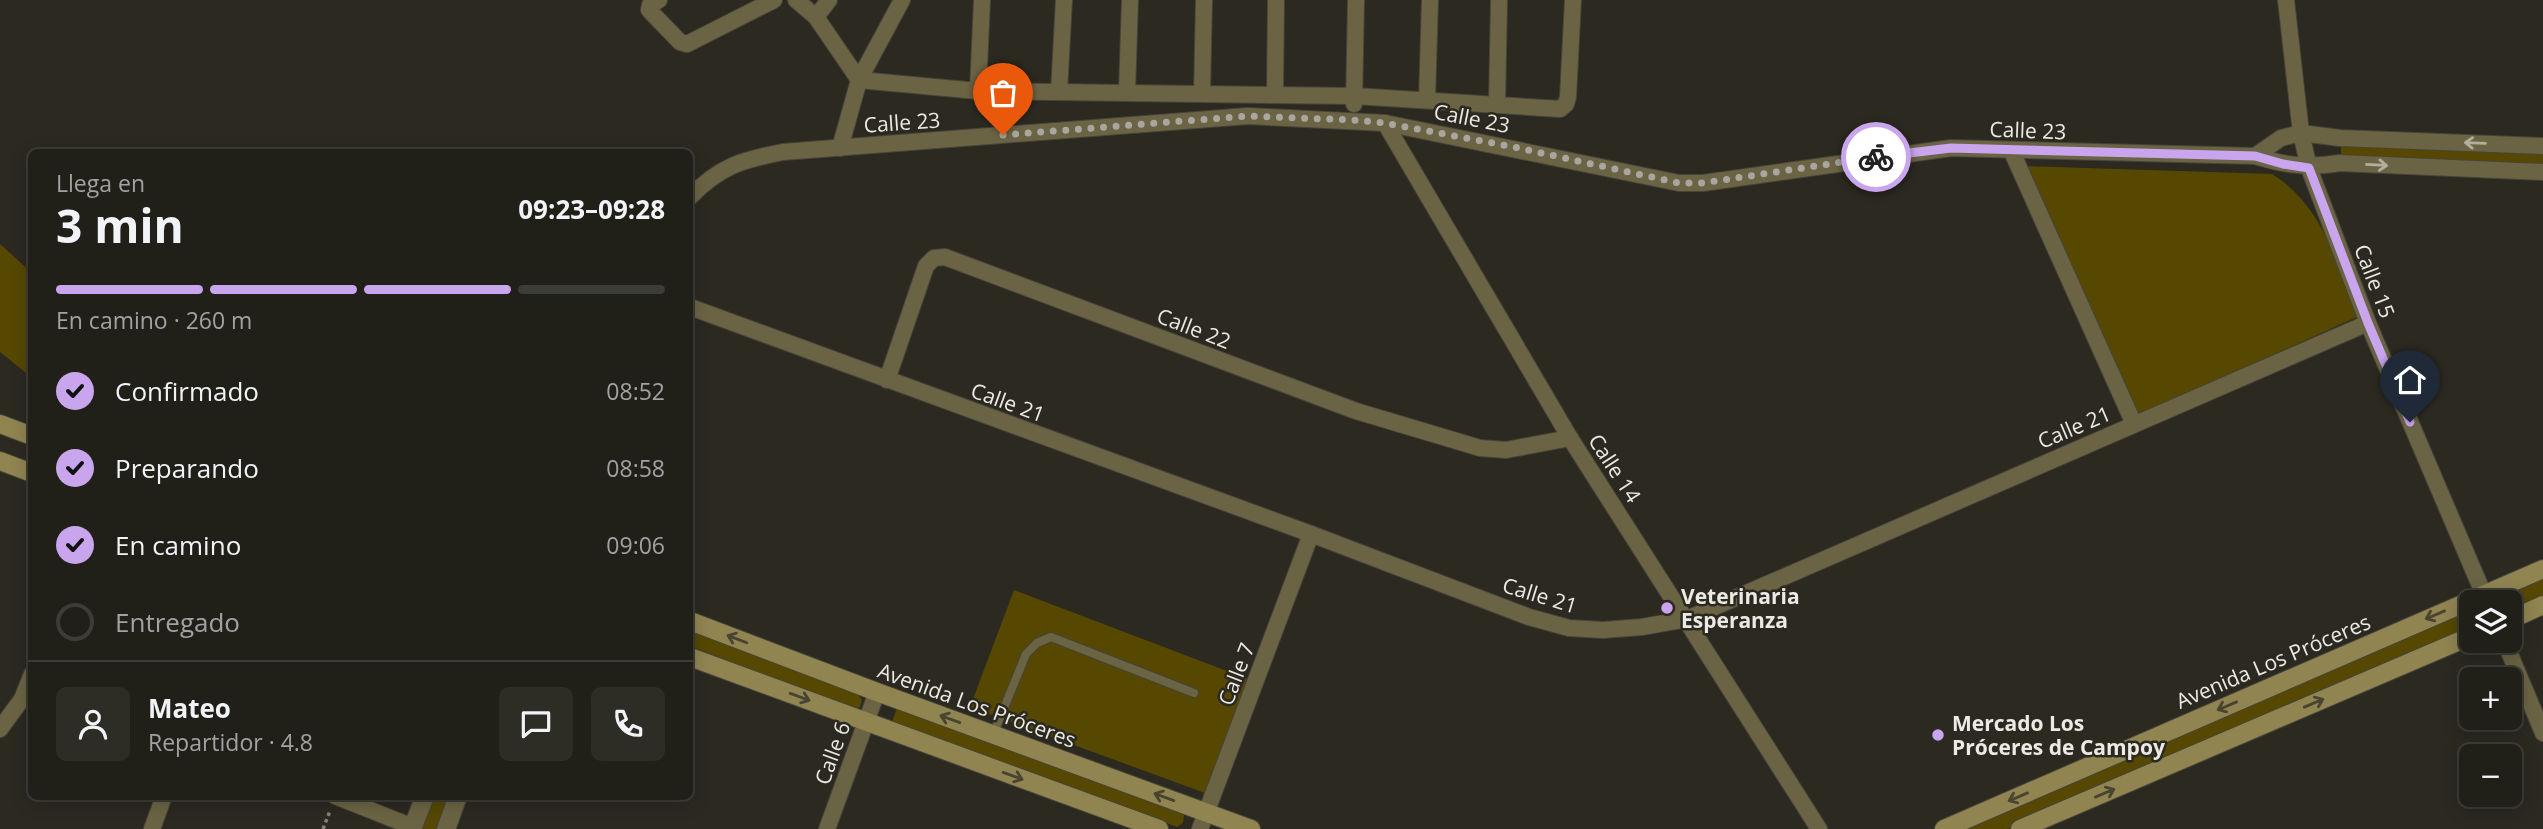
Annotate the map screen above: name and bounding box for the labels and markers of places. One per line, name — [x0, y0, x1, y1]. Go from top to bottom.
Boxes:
pin — [973, 63, 1033, 135]
pin — [2380, 350, 2440, 422]
place label: Veterinaria Esperanza — [1681, 582, 1800, 634]
marker: Veterinaria Esperanza — [1659, 600, 1675, 616]
place label: Mercado Los Próceres de Campoy — [1952, 709, 2165, 761]
marker: Mercado Los Próceres de Campoy — [1930, 727, 1946, 743]

